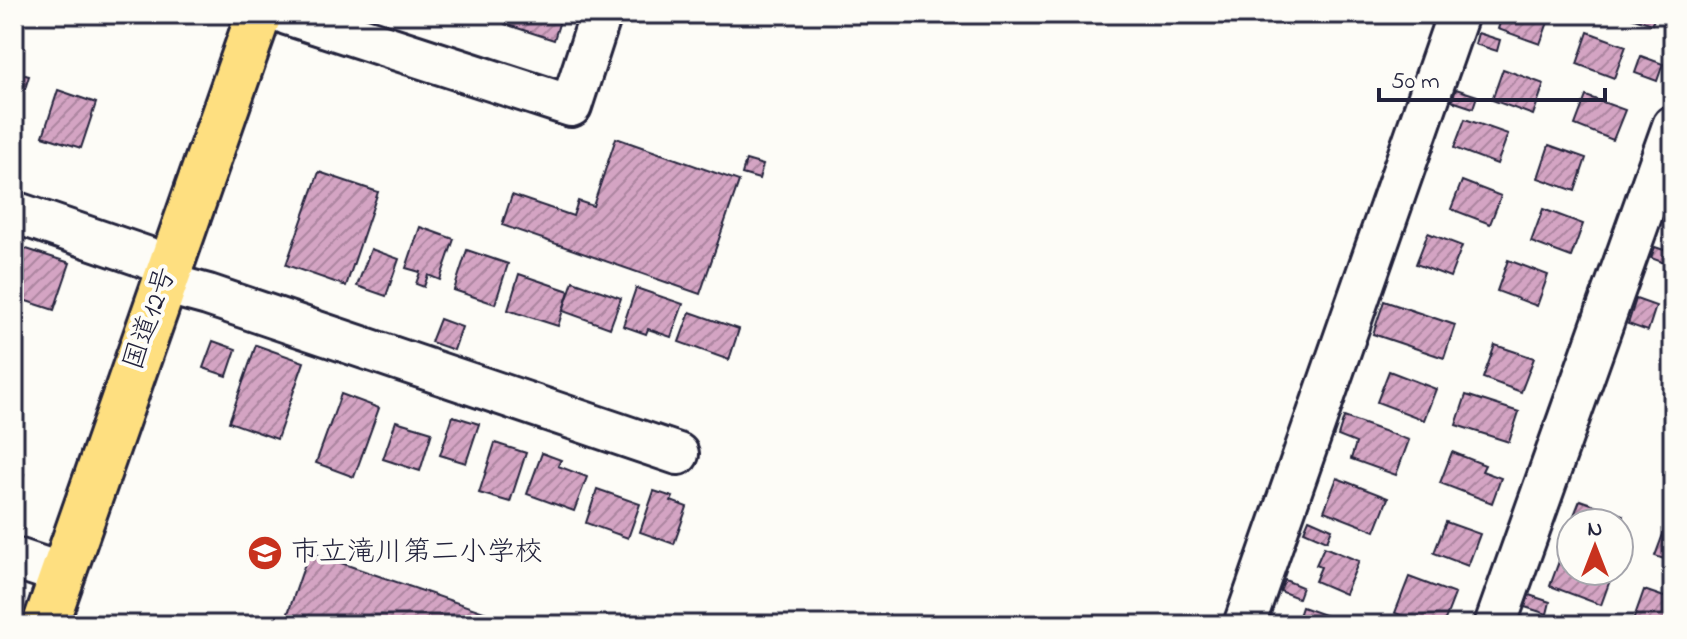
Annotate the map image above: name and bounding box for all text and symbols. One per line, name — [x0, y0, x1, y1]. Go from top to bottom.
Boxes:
scale bar — [1379, 52, 1605, 102]
text: 50 m — [1391, 65, 1440, 100]
street label: 国道12号 — [114, 262, 188, 376]
north arrow — [1555, 507, 1635, 587]
text: N — [1588, 514, 1602, 546]
place label: 市立滝川第二小学校 — [291, 533, 543, 574]
school or university icon: 市立滝川第二小学校 — [246, 534, 284, 572]

